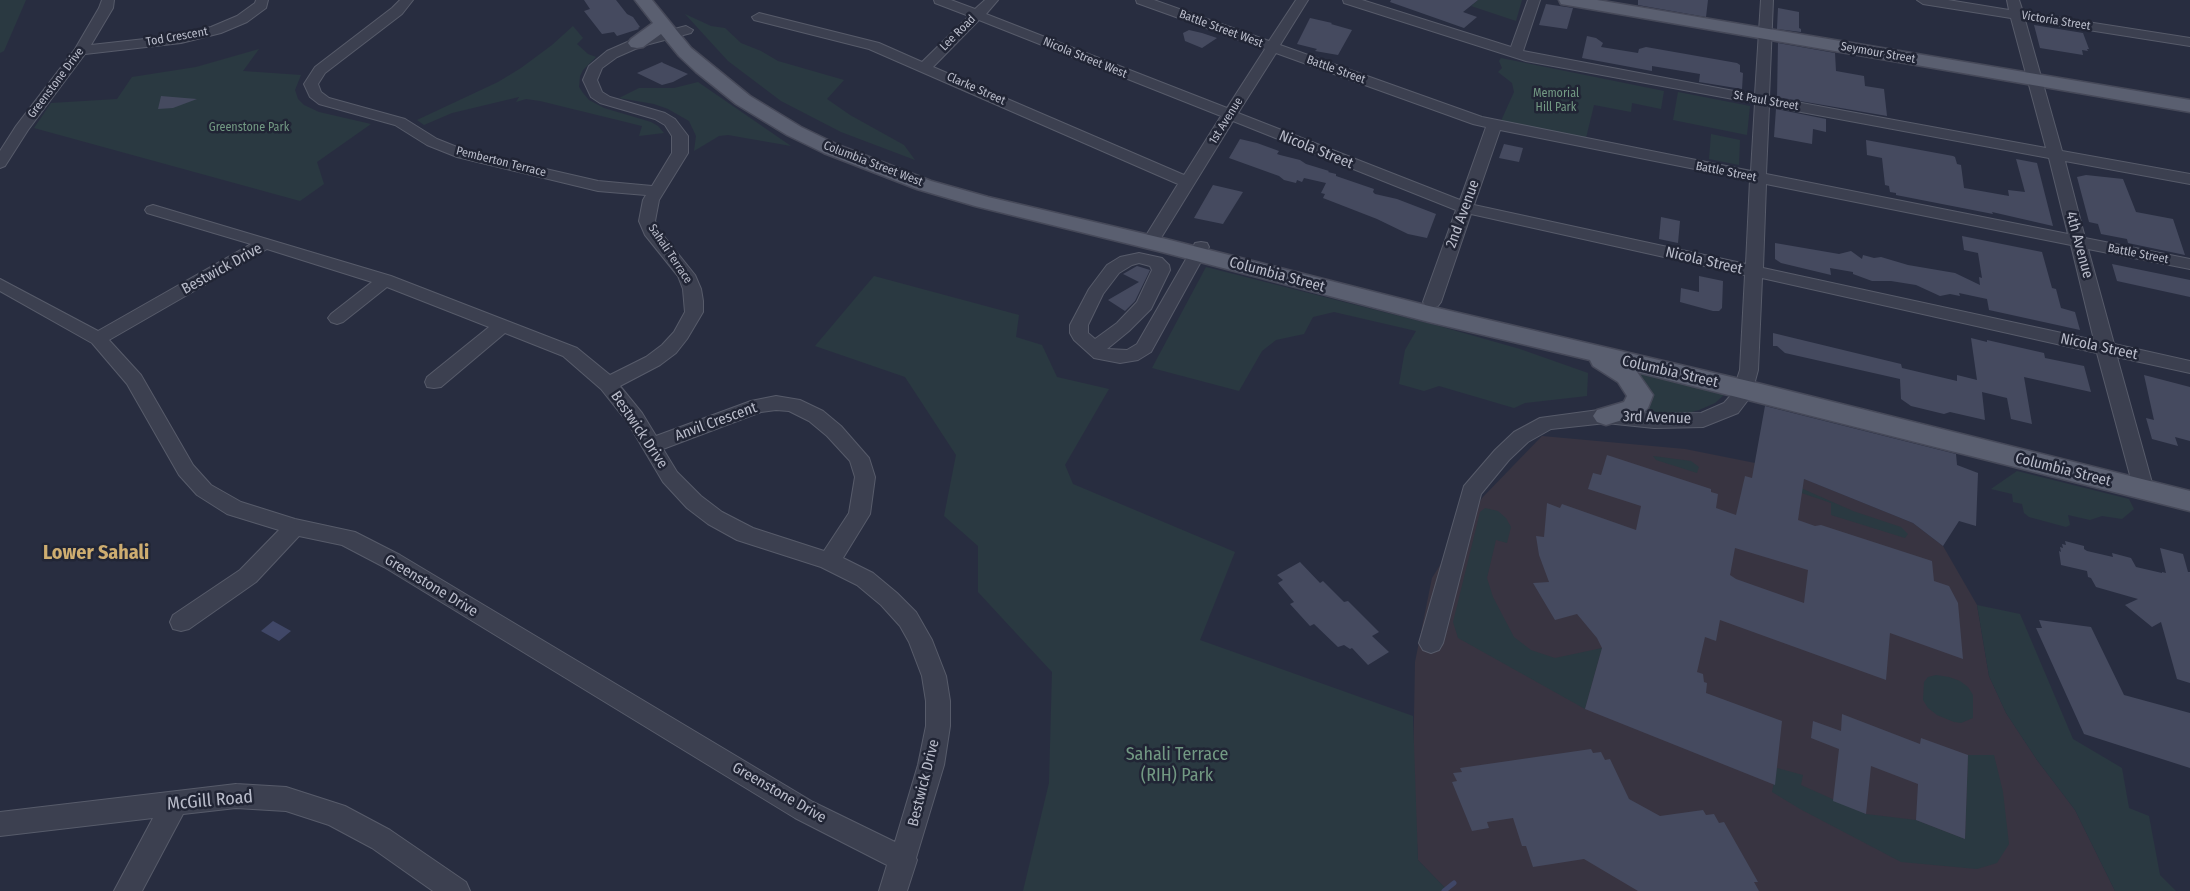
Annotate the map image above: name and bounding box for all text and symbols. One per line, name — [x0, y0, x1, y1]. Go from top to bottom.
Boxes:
street label: Battle Street West — [1177, 7, 1265, 51]
street label: Victoria Street — [2020, 8, 2092, 34]
street label: Lee Road — [937, 12, 979, 54]
street label: Tod Crescent — [145, 24, 209, 50]
street label: Nicola Street West — [1041, 35, 1129, 81]
street label: Seymour Street — [1840, 39, 1916, 67]
street label: Greenstone Drive — [25, 45, 87, 121]
street label: Battle Street — [1305, 53, 1367, 87]
street label: Clarke Street — [944, 70, 1008, 108]
park label: Memorial Hill Park — [1533, 87, 1579, 115]
street label: St Paul Street — [1732, 88, 1800, 114]
street label: 1st Avenue — [1206, 95, 1246, 147]
park label: Greenstone Park — [209, 121, 289, 135]
street label: Nicola Street — [1276, 127, 1356, 173]
street label: Columbia Street West — [821, 138, 925, 190]
street label: Pemberton Terrace — [454, 144, 548, 180]
street label: Battle Street — [1694, 159, 1758, 185]
street label: 2nd Avenue — [1442, 177, 1484, 251]
street label: 4th Avenue — [2061, 210, 2097, 280]
street label: Sahali Terrace — [645, 222, 695, 286]
street label: Bestwick Drive — [179, 240, 265, 298]
street label: Battle Street — [2106, 241, 2170, 267]
street label: Nicola Street — [1664, 243, 1744, 279]
street label: Columbia Street — [1227, 254, 1327, 296]
street label: Nicola Street — [2059, 330, 2139, 364]
street label: Columbia Street — [1620, 352, 1720, 392]
street label: Bestwick Drive — [607, 388, 671, 472]
street label: Anvil Crescent — [673, 399, 759, 445]
street label: 3rd Avenue — [1623, 408, 1691, 428]
street label: Columbia Street — [2013, 449, 2113, 491]
district label: Lower Sahali — [43, 541, 149, 565]
street label: Greenstone Drive — [381, 551, 481, 621]
street label: Bestwick Drive — [904, 738, 944, 828]
park label: Sahali Terrace (RIH) Park — [1126, 744, 1228, 786]
street label: Greenstone Drive — [729, 759, 829, 827]
street label: McGill Road — [166, 786, 254, 816]

